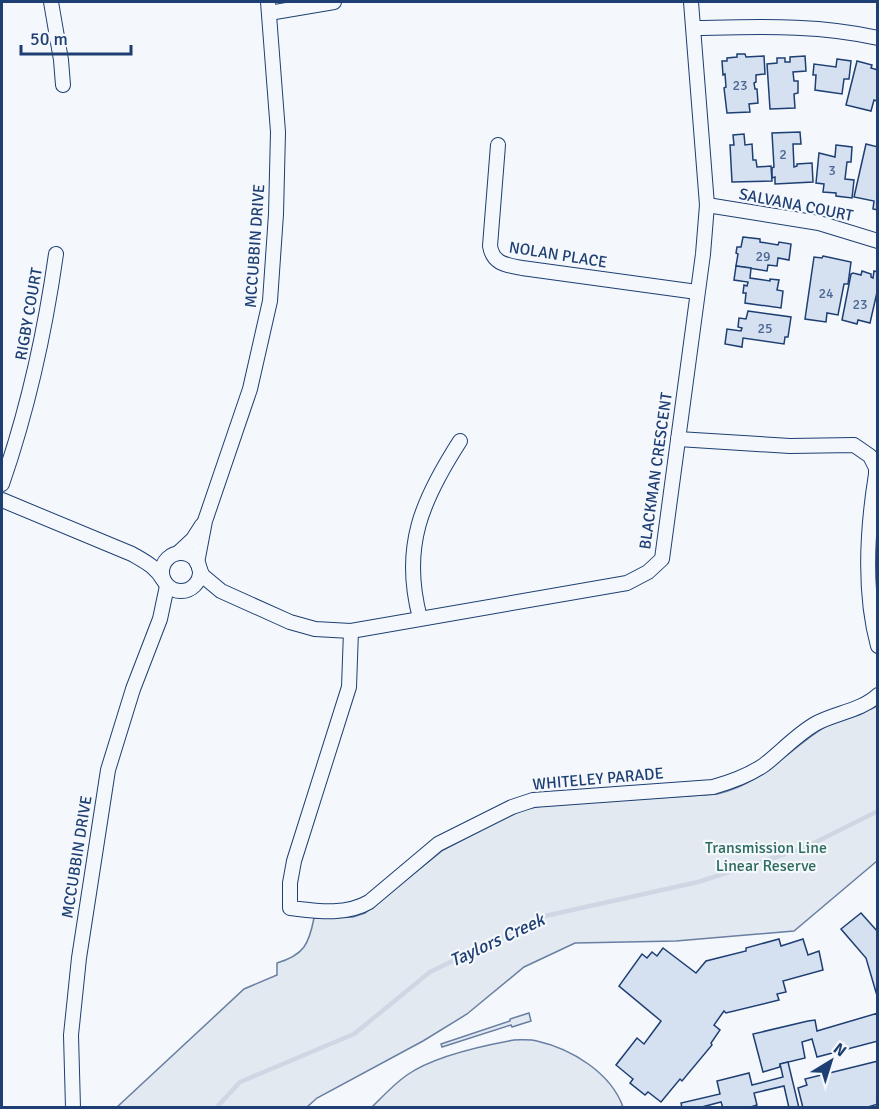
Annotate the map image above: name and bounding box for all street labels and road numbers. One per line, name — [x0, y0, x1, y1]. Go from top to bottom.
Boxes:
street label: MCCUBBIN DRIVE — [241, 183, 269, 309]
street label: SALVANA COURT — [737, 184, 855, 226]
street label: NOLAN PLACE — [507, 237, 609, 273]
street label: RIGBY COURT — [11, 266, 47, 362]
street label: BLACKMAN CRESCENT — [635, 391, 677, 551]
street label: WHITELEY PARADE — [532, 763, 664, 795]
street label: MCCUBBIN DRIVE — [57, 794, 97, 920]

